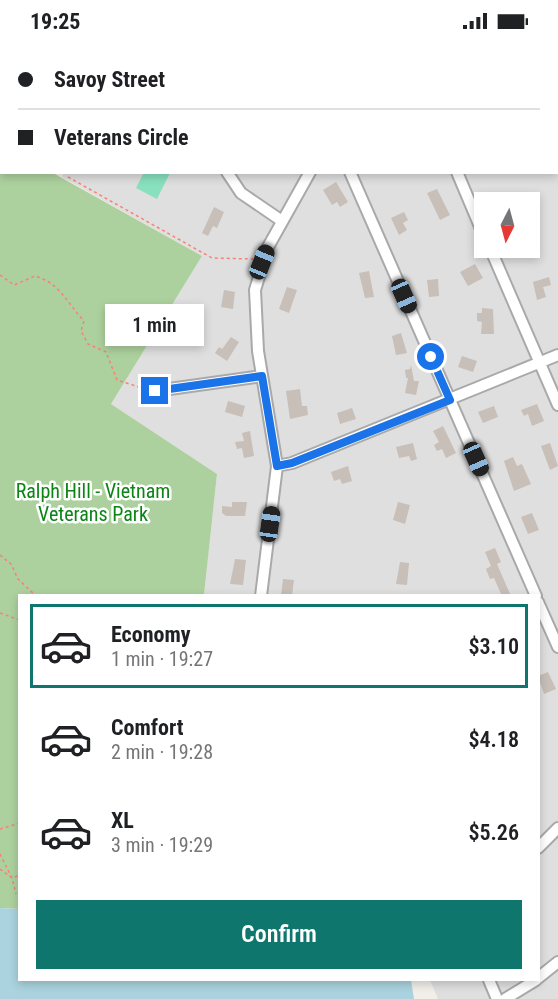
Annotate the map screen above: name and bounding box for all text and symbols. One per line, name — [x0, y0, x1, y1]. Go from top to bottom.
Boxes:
text: 19:25 — [30, 9, 81, 34]
text: Savoy Street — [54, 67, 165, 92]
text: Veterans Circle — [54, 125, 189, 150]
north arrow — [474, 192, 540, 258]
map controls — [474, 192, 540, 258]
car — [247, 242, 277, 282]
car — [388, 276, 420, 316]
callout: 1 min — [106, 304, 204, 346]
text: 1 min — [132, 313, 177, 337]
route start — [417, 343, 444, 370]
route end — [141, 377, 168, 404]
car — [460, 439, 492, 479]
park label: Ralph Hill - Vietnam Veterans Park — [16, 479, 170, 526]
car — [259, 505, 281, 543]
icon: car — [39, 619, 93, 673]
text: Economy — [111, 622, 191, 647]
text: $3.10 — [468, 634, 519, 659]
text: 1 min · 19:27 — [111, 647, 213, 671]
icon: car — [39, 712, 93, 766]
text: Comfort — [111, 715, 184, 740]
text: $4.18 — [468, 727, 519, 752]
text: 2 min · 19:28 — [111, 740, 213, 764]
icon: car — [39, 805, 93, 859]
text: XL — [111, 808, 134, 833]
text: $5.26 — [468, 820, 519, 845]
text: 3 min · 19:29 — [111, 833, 213, 857]
button: Confirm — [36, 900, 522, 969]

